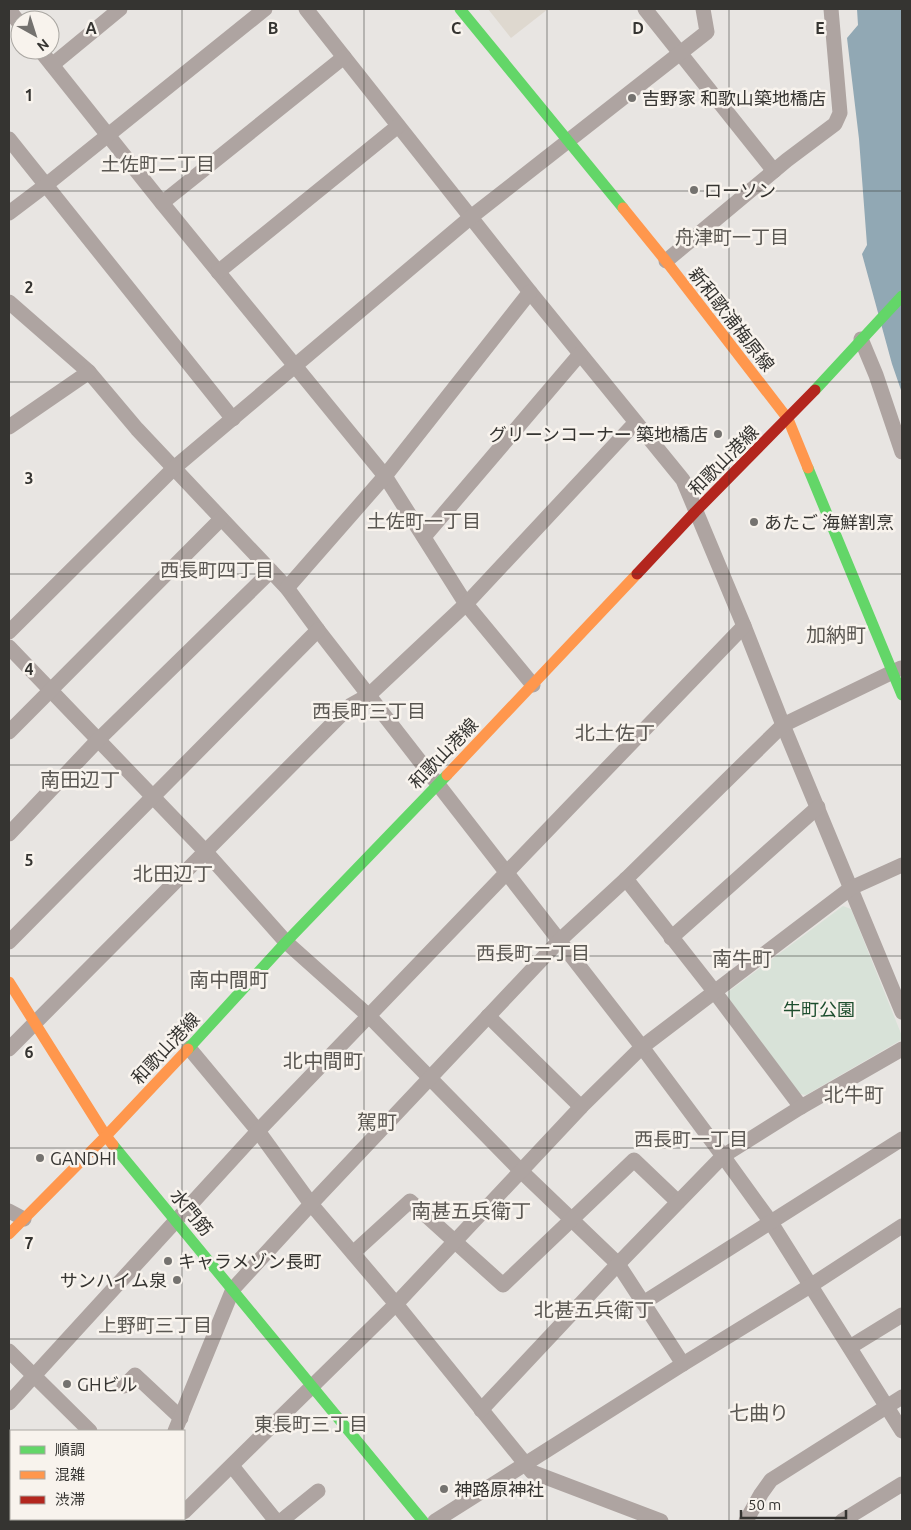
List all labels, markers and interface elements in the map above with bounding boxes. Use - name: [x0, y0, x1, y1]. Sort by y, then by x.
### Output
- north arrow: [10, 10, 60, 60]
- text: A: [85, 19, 97, 37]
- text: B: [268, 19, 278, 37]
- text: C: [451, 19, 461, 37]
- text: D: [632, 19, 644, 37]
- text: E: [815, 19, 825, 37]
- text: N: [34, 36, 52, 55]
- text: 1: [24, 86, 34, 104]
- place label: 吉野家 和歌山築地橋店: [642, 88, 826, 108]
- marker: 吉野家 和歌山築地橋店: [626, 92, 638, 104]
- district label: 土佐町二丁目: [101, 153, 215, 175]
- place label: ローソン: [704, 180, 776, 200]
- marker: ローソン: [688, 184, 700, 196]
- district label: 舟津町一丁目: [675, 226, 789, 248]
- street label: 新和歌浦梅原線: [685, 263, 779, 375]
- text: 2: [24, 278, 34, 296]
- street label: 和歌山港線: [684, 421, 762, 499]
- place label: グリーンコーナー 築地橋店: [489, 424, 708, 444]
- marker: グリーンコーナー 築地橋店: [712, 428, 724, 440]
- text: 3: [24, 469, 34, 487]
- district label: 土佐町一丁目: [367, 510, 481, 532]
- place label: あたご 海鮮割烹: [764, 512, 894, 532]
- marker: あたご 海鮮割烹: [748, 516, 760, 528]
- district label: 西長町四丁目: [160, 559, 274, 581]
- district label: 加納町: [806, 623, 866, 646]
- text: 4: [24, 660, 34, 678]
- district label: 西長町三丁目: [312, 700, 426, 722]
- street label: 和歌山港線: [405, 714, 481, 792]
- district label: 北土佐丁: [575, 721, 655, 744]
- district label: 南田辺丁: [40, 768, 120, 791]
- text: 5: [24, 851, 34, 869]
- district label: 北田辺丁: [133, 862, 213, 885]
- district label: 西長町二丁目: [476, 942, 590, 964]
- district label: 南牛町: [712, 947, 772, 970]
- district label: 南中間町: [189, 968, 269, 991]
- park label: 牛町公園: [783, 999, 855, 1019]
- street label: 和歌山港線: [127, 1008, 203, 1088]
- text: 6: [24, 1043, 34, 1061]
- district label: 北中間町: [283, 1049, 363, 1072]
- district label: 北牛町: [824, 1083, 884, 1106]
- district label: 駕町: [357, 1110, 397, 1133]
- district label: 西長町一丁目: [634, 1128, 748, 1150]
- place label: GANDHI: [50, 1148, 116, 1168]
- marker: GANDHI: [34, 1152, 46, 1164]
- street label: 水門筋: [167, 1185, 217, 1239]
- district label: 南甚五兵衛丁: [411, 1199, 531, 1222]
- text: 7: [24, 1234, 34, 1252]
- place label: キャラメゾン長町: [178, 1251, 321, 1271]
- marker: キャラメゾン長町: [162, 1255, 174, 1267]
- place label: サンハイム泉: [60, 1270, 167, 1290]
- marker: サンハイム泉: [171, 1274, 183, 1286]
- district label: 北甚五兵衛丁: [534, 1298, 654, 1321]
- district label: 上野町三丁目: [98, 1314, 212, 1336]
- place label: GHビル: [77, 1374, 137, 1394]
- marker: GHビル: [61, 1378, 73, 1390]
- district label: 七曲り: [729, 1401, 789, 1424]
- district label: 東長町三丁目: [254, 1413, 368, 1435]
- legend: [10, 1430, 185, 1520]
- text: 順調: [55, 1441, 85, 1458]
- text: 混雑: [55, 1466, 85, 1483]
- place label: 神路原神社: [454, 1479, 544, 1499]
- marker: 神路原神社: [438, 1483, 450, 1495]
- scale bar: [741, 1488, 846, 1520]
- text: 渋滞: [55, 1491, 85, 1508]
- text: 50 m: [748, 1496, 781, 1513]

